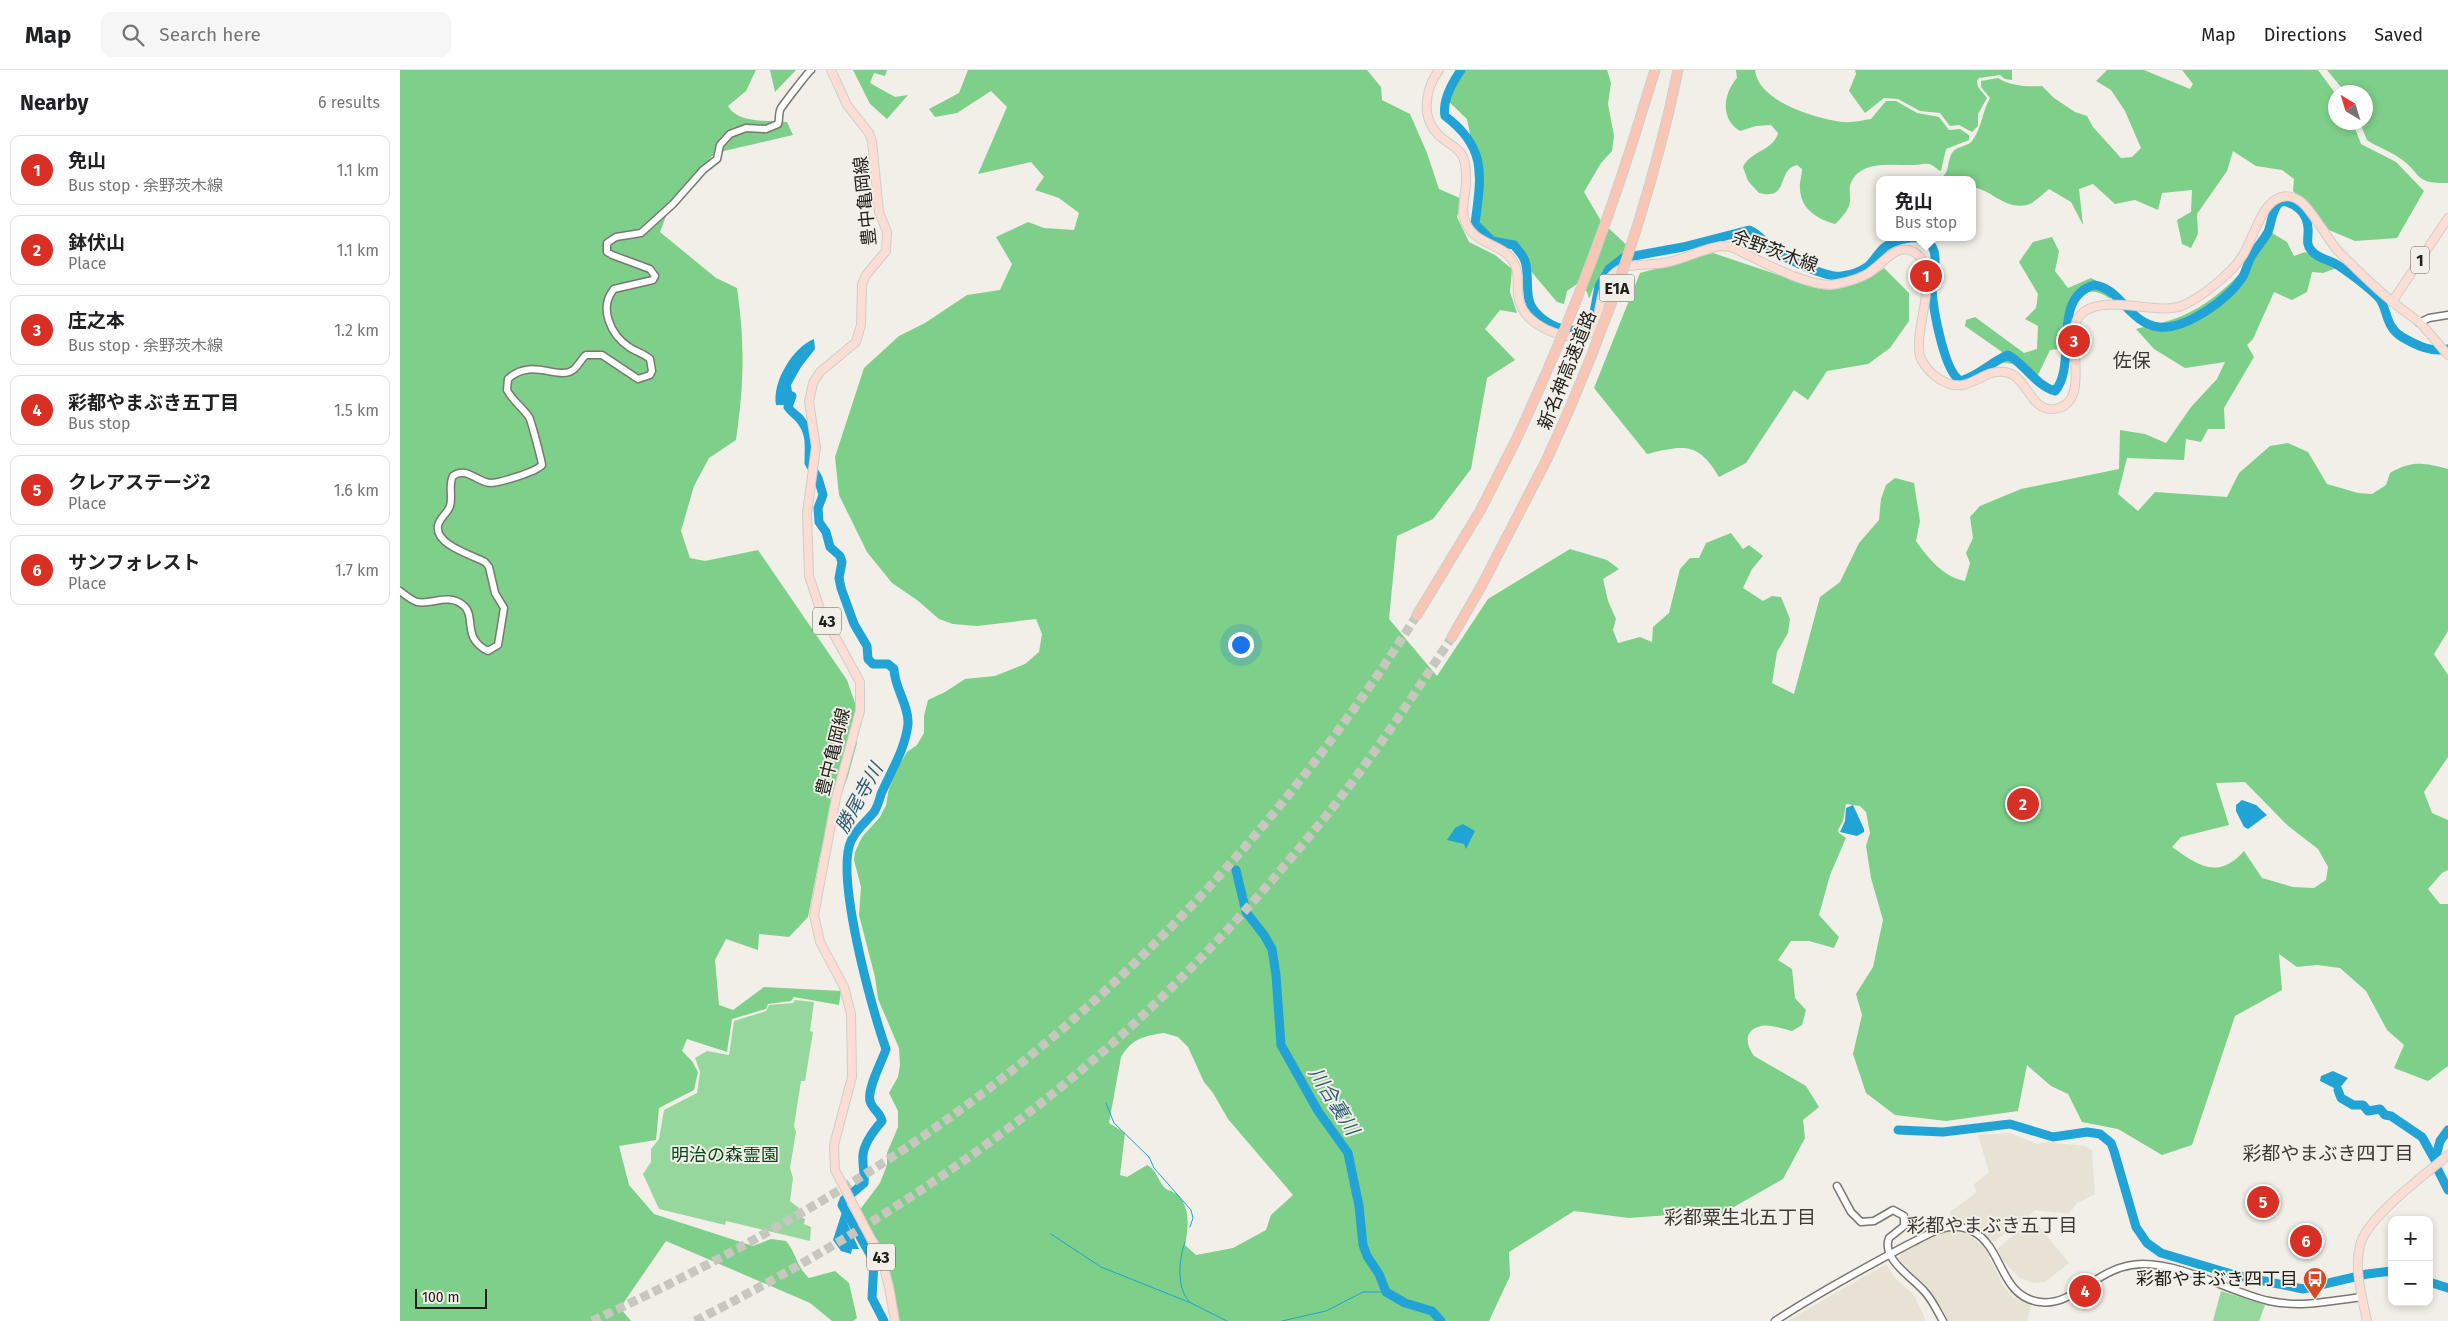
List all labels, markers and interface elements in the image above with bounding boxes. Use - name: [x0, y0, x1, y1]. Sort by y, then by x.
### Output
- search box: [101, 12, 451, 57]
- text: Map: [25, 21, 71, 49]
- icon: search: [119, 21, 147, 49]
- text: Search here: [159, 23, 261, 46]
- text: Map: [2201, 24, 2236, 46]
- text: Directions: [2264, 24, 2346, 46]
- text: Saved: [2374, 24, 2423, 46]
- north arrow: [2328, 85, 2373, 130]
- text: Nearby: [20, 90, 88, 116]
- text: 6 results: [318, 93, 380, 112]
- text: 免山: [68, 149, 106, 172]
- street label: 豊中亀岡線: [849, 155, 881, 247]
- text: 1: [33, 161, 41, 180]
- text: 1.1 km: [337, 161, 379, 180]
- text: Bus stop · 余野茨木線: [68, 176, 223, 195]
- popup: [1876, 176, 1976, 241]
- text: 免山: [1895, 190, 1933, 213]
- text: Bus stop: [1895, 213, 1957, 232]
- street label: 余野茨木線: [1729, 225, 1821, 277]
- text: 鉢伏山: [68, 231, 125, 254]
- text: 2: [33, 241, 41, 260]
- text: 1.1 km: [337, 241, 379, 260]
- road number: 1: [2411, 246, 2429, 274]
- text: Place: [68, 254, 107, 273]
- pin: 1: [1910, 257, 1942, 295]
- road number: E1A: [1600, 274, 1634, 302]
- street label: 新名神高速道路: [1533, 307, 1601, 433]
- text: 庄之本: [68, 309, 125, 332]
- text: 3: [33, 321, 41, 340]
- text: 1.2 km: [334, 321, 379, 340]
- pin: 3: [2058, 322, 2090, 360]
- text: Bus stop · 余野茨木線: [68, 336, 223, 355]
- district label: 佐保: [2113, 349, 2151, 372]
- text: 彩都やまぶき五丁目: [68, 391, 239, 414]
- text: 4: [32, 401, 42, 420]
- text: 1.5 km: [334, 401, 379, 420]
- text: Bus stop: [68, 414, 131, 433]
- text: クレアステージ2: [68, 471, 210, 494]
- text: 5: [33, 481, 41, 500]
- text: 1.6 km: [334, 481, 379, 500]
- text: Place: [68, 494, 107, 513]
- text: サンフォレスト: [68, 551, 200, 574]
- text: 6: [32, 561, 42, 580]
- text: 1.7 km: [335, 561, 379, 580]
- text: Place: [68, 574, 107, 593]
- road number: 43: [813, 608, 841, 634]
- your location: [1228, 632, 1254, 658]
- street label: 豊中亀岡線: [811, 706, 855, 798]
- water label: 勝尾寺川: [831, 757, 888, 837]
- pin: 2: [2007, 785, 2039, 823]
- water label: 川合裏川: [1304, 1063, 1365, 1141]
- district label: 彩都やまぶき四丁目: [2242, 1142, 2414, 1165]
- park label: 明治の森霊園: [671, 1144, 779, 1166]
- pin: 5: [2247, 1183, 2279, 1221]
- district label: 彩都粟生北五丁目: [1664, 1206, 1816, 1229]
- district label: 彩都やまぶき五丁目: [1906, 1214, 2078, 1237]
- map controls: [2388, 1216, 2433, 1306]
- button: +: [2388, 1216, 2433, 1261]
- pin: 6: [2290, 1222, 2322, 1260]
- road number: 43: [867, 1244, 895, 1270]
- button: −: [2388, 1261, 2433, 1306]
- bus stop icon: 彩都やまぶき四丁目: [2302, 1266, 2328, 1300]
- place label: 彩都やまぶき四丁目: [2136, 1268, 2298, 1290]
- pin: 4: [2069, 1272, 2101, 1310]
- scale bar: [415, 1286, 488, 1309]
- text: 100 m: [422, 1289, 459, 1306]

